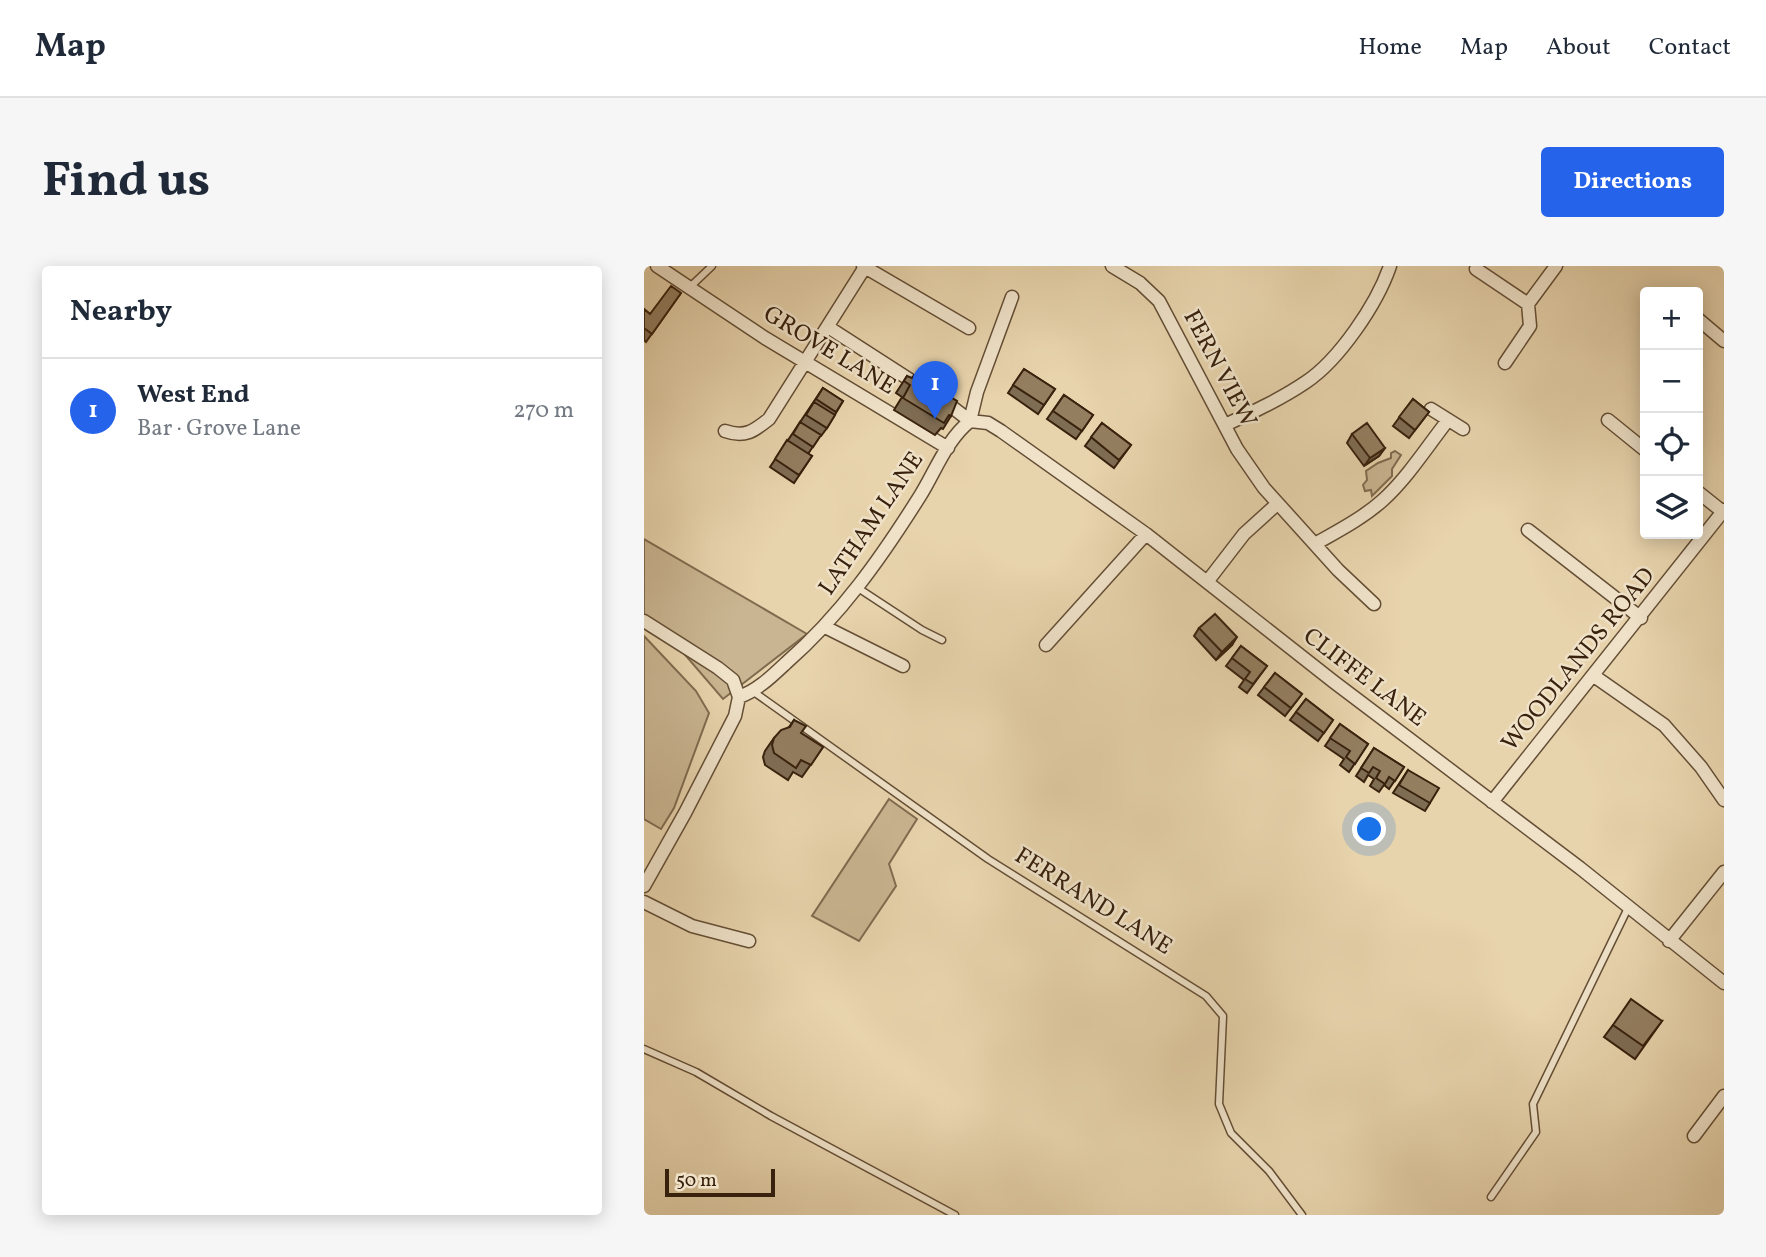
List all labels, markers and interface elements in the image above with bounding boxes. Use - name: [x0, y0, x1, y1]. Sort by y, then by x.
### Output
- text: Map: [35, 25, 106, 71]
- text: Home: [1358, 31, 1422, 65]
- text: Map: [1460, 31, 1508, 65]
- text: About: [1546, 31, 1611, 65]
- text: Contact: [1649, 31, 1731, 65]
- button: Directions: [1541, 147, 1724, 217]
- text: Find us: [42, 148, 210, 217]
- map controls: [1640, 287, 1703, 539]
- button: +: [1640, 287, 1703, 350]
- text: Nearby: [70, 291, 172, 333]
- street label: GROVE LANE: [756, 298, 902, 404]
- street label: FERN VIEW: [1174, 304, 1264, 434]
- button: −: [1640, 350, 1703, 413]
- pin: 1: [912, 361, 958, 419]
- text: West End: [137, 377, 250, 413]
- text: 1: [88, 395, 98, 427]
- text: 270 m: [513, 395, 574, 427]
- text: Bar · Grove Lane: [137, 413, 301, 445]
- button: locate: [1640, 413, 1703, 476]
- street label: LATHAM LANE: [811, 445, 933, 603]
- button: layers: [1640, 476, 1703, 539]
- street label: WOODLANDS ROAD: [1494, 561, 1664, 759]
- street label: CLIFFE LANE: [1295, 620, 1433, 736]
- your location: [1352, 812, 1386, 846]
- street label: FERRAND LANE: [1008, 840, 1178, 964]
- scale bar: [665, 1166, 775, 1198]
- text: 50 m: [676, 1168, 717, 1194]

